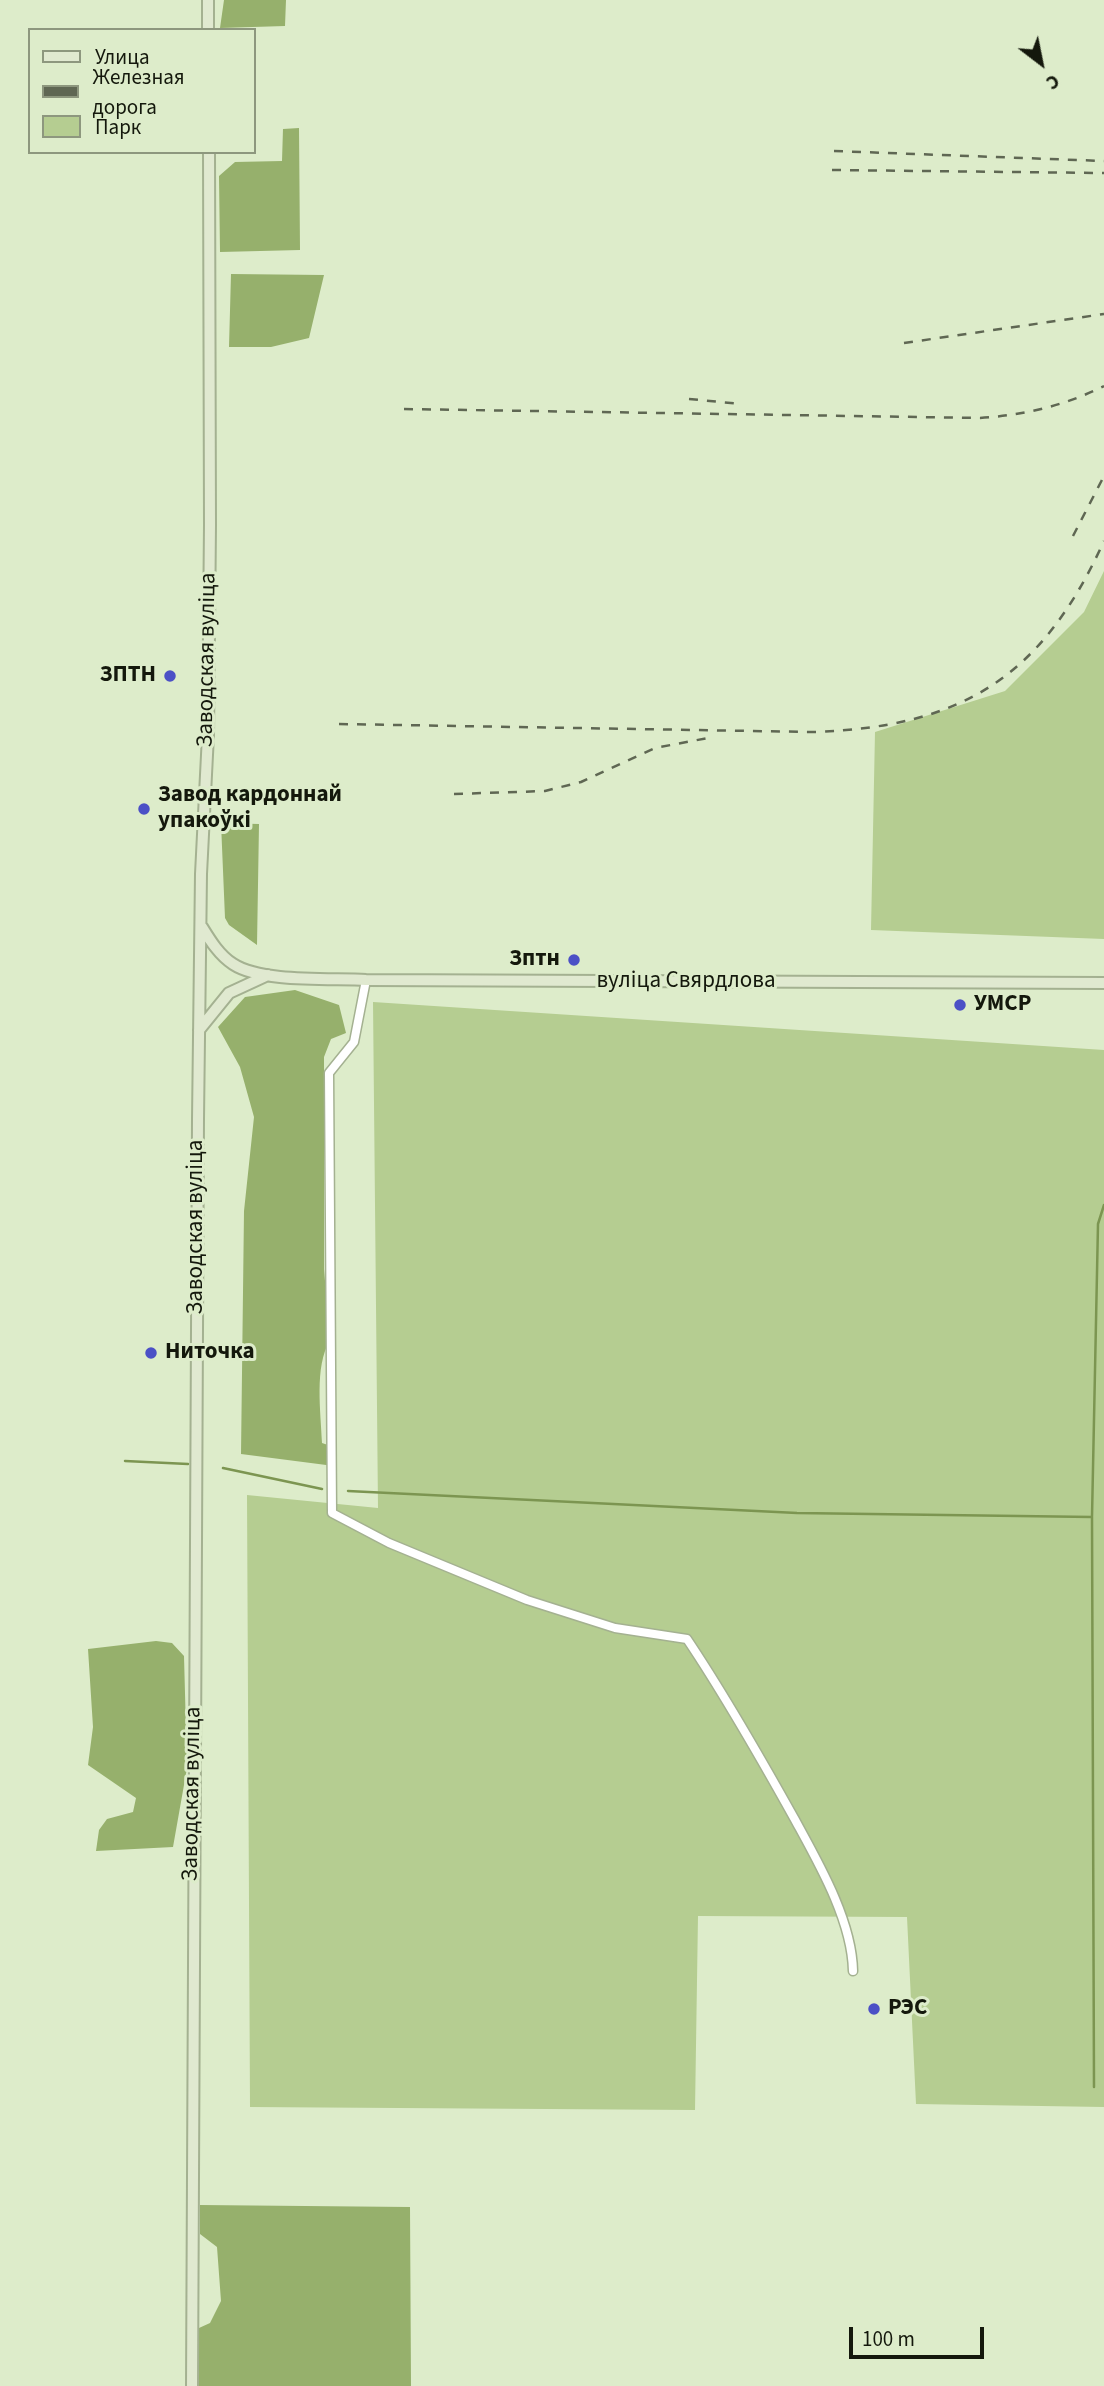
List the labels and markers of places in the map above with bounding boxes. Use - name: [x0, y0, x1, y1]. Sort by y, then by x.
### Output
- place label: ЗПТН: [100, 662, 156, 690]
- marker: ЗПТН: [162, 668, 178, 684]
- place label: Завод кардоннай упакоўкі: [158, 782, 342, 836]
- marker: Завод кардоннай упакоўкі: [136, 801, 152, 817]
- place label: Зптн: [509, 946, 560, 974]
- marker: Зптн: [566, 952, 582, 968]
- place label: УМСР: [974, 991, 1031, 1019]
- marker: УМСР: [952, 997, 968, 1013]
- place label: Ниточка: [165, 1339, 255, 1367]
- marker: Ниточка: [143, 1345, 159, 1361]
- place label: РЭС: [888, 1995, 927, 2023]
- marker: РЭС: [866, 2001, 882, 2017]

